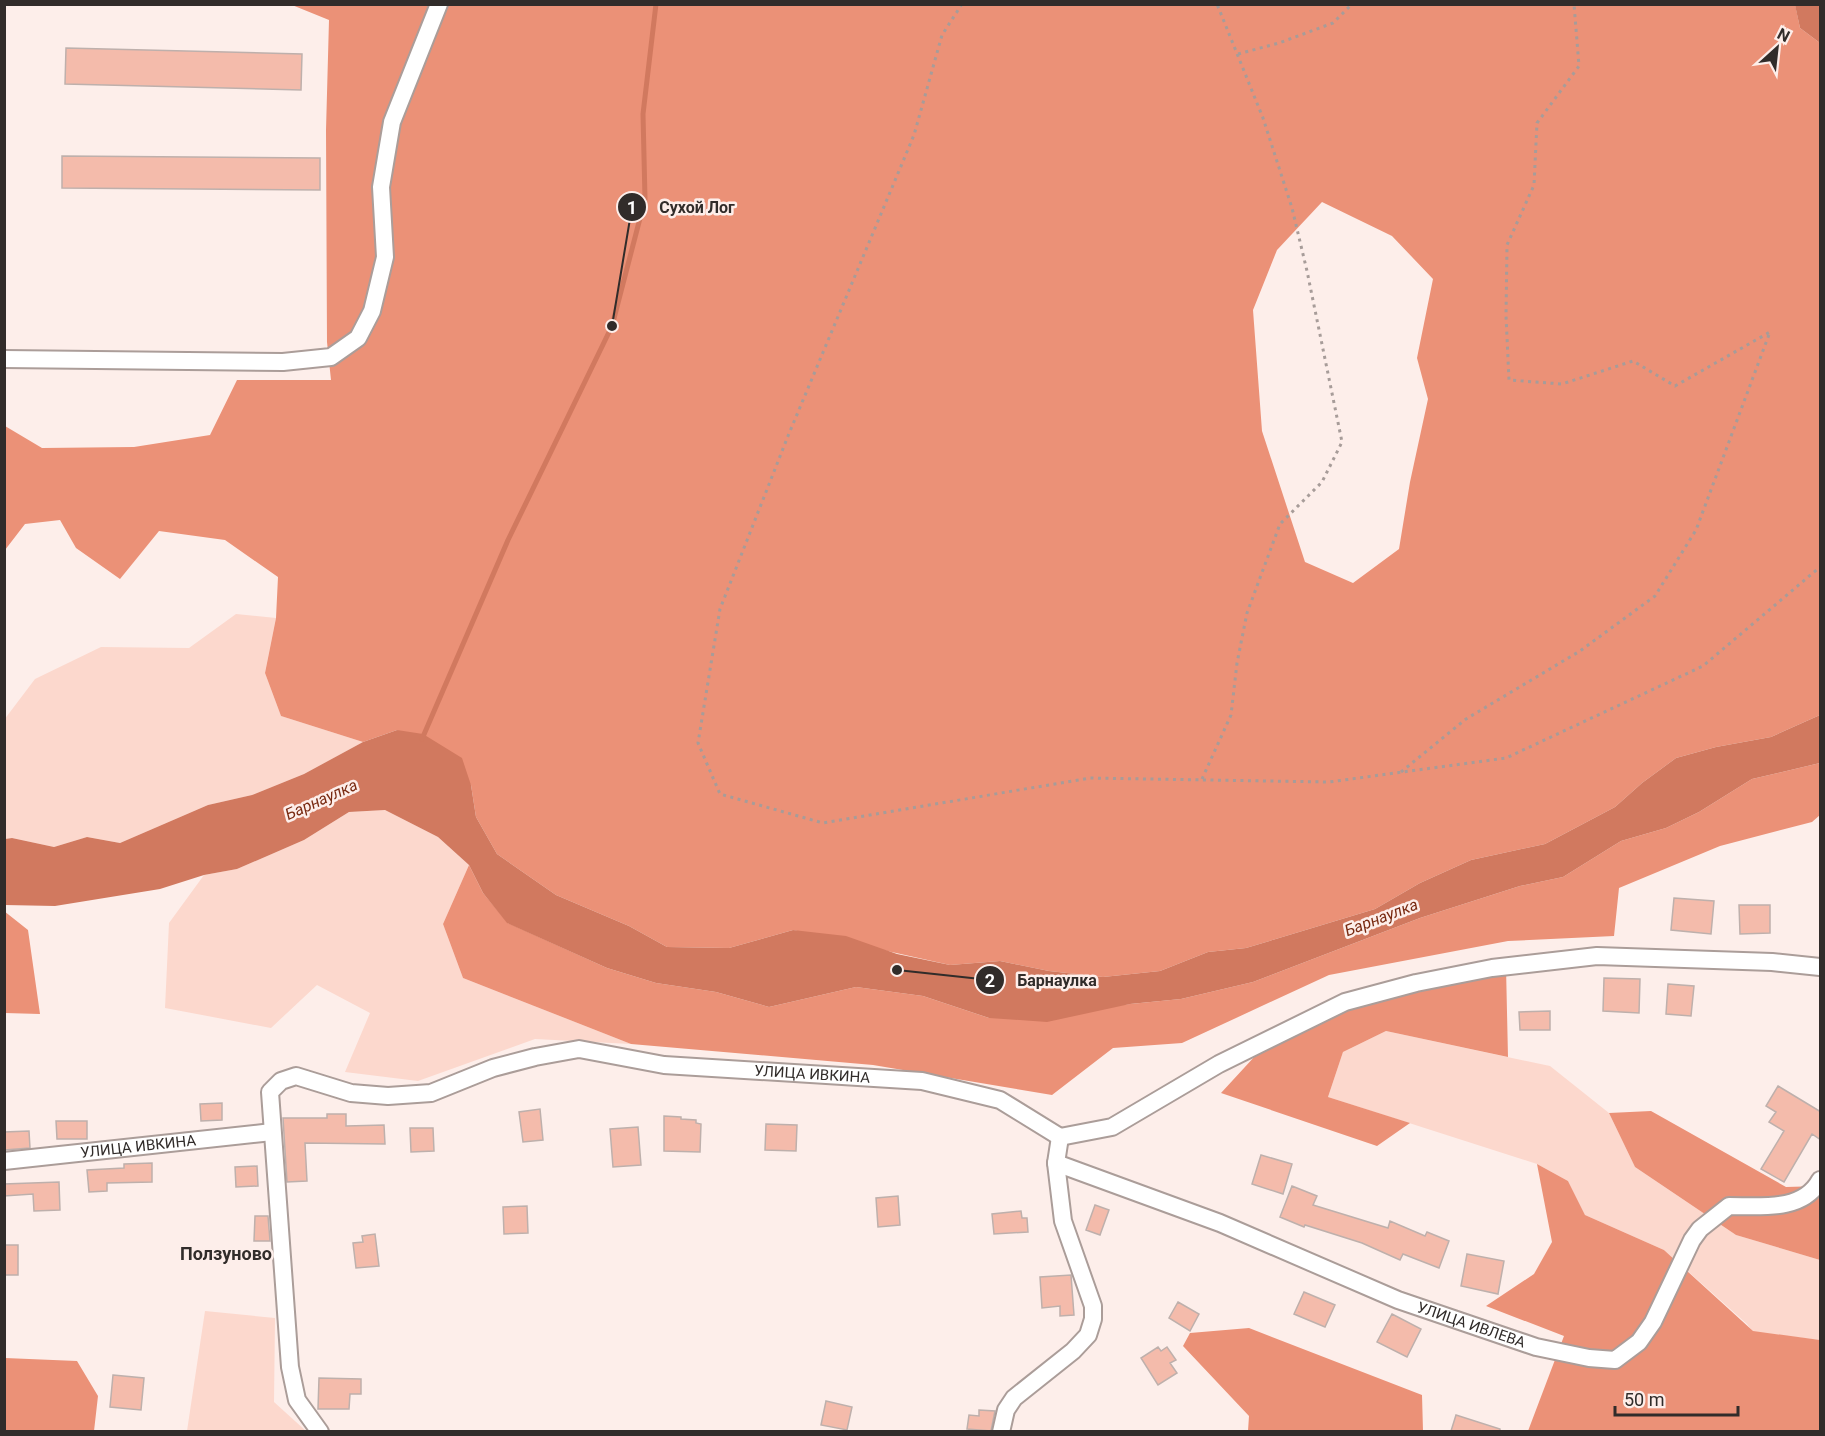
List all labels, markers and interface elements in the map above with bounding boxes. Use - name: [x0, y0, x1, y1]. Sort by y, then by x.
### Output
- north arrow: [1747, 18, 1807, 78]
- text: N: [1774, 24, 1793, 46]
- callout: Сухой Лог: [617, 190, 747, 224]
- text: 1: [627, 197, 637, 218]
- text: Сухой Лог: [659, 198, 735, 217]
- water label: Барнаулка: [282, 775, 360, 824]
- water label: Барнаулка: [1342, 895, 1421, 940]
- callout: Барнаулка: [975, 963, 1108, 997]
- text: 2: [985, 970, 995, 991]
- text: Барнаулка: [1017, 971, 1097, 990]
- street label: УЛИЦА ИВКИНА: [754, 1062, 871, 1087]
- street label: УЛИЦА ИВКИНА: [80, 1131, 197, 1162]
- district label: Ползуново: [180, 1243, 272, 1264]
- street label: УЛИЦА ИВЛЕВА: [1415, 1298, 1528, 1352]
- scale bar: [1615, 1379, 1738, 1417]
- text: 50 m: [1624, 1389, 1664, 1410]

